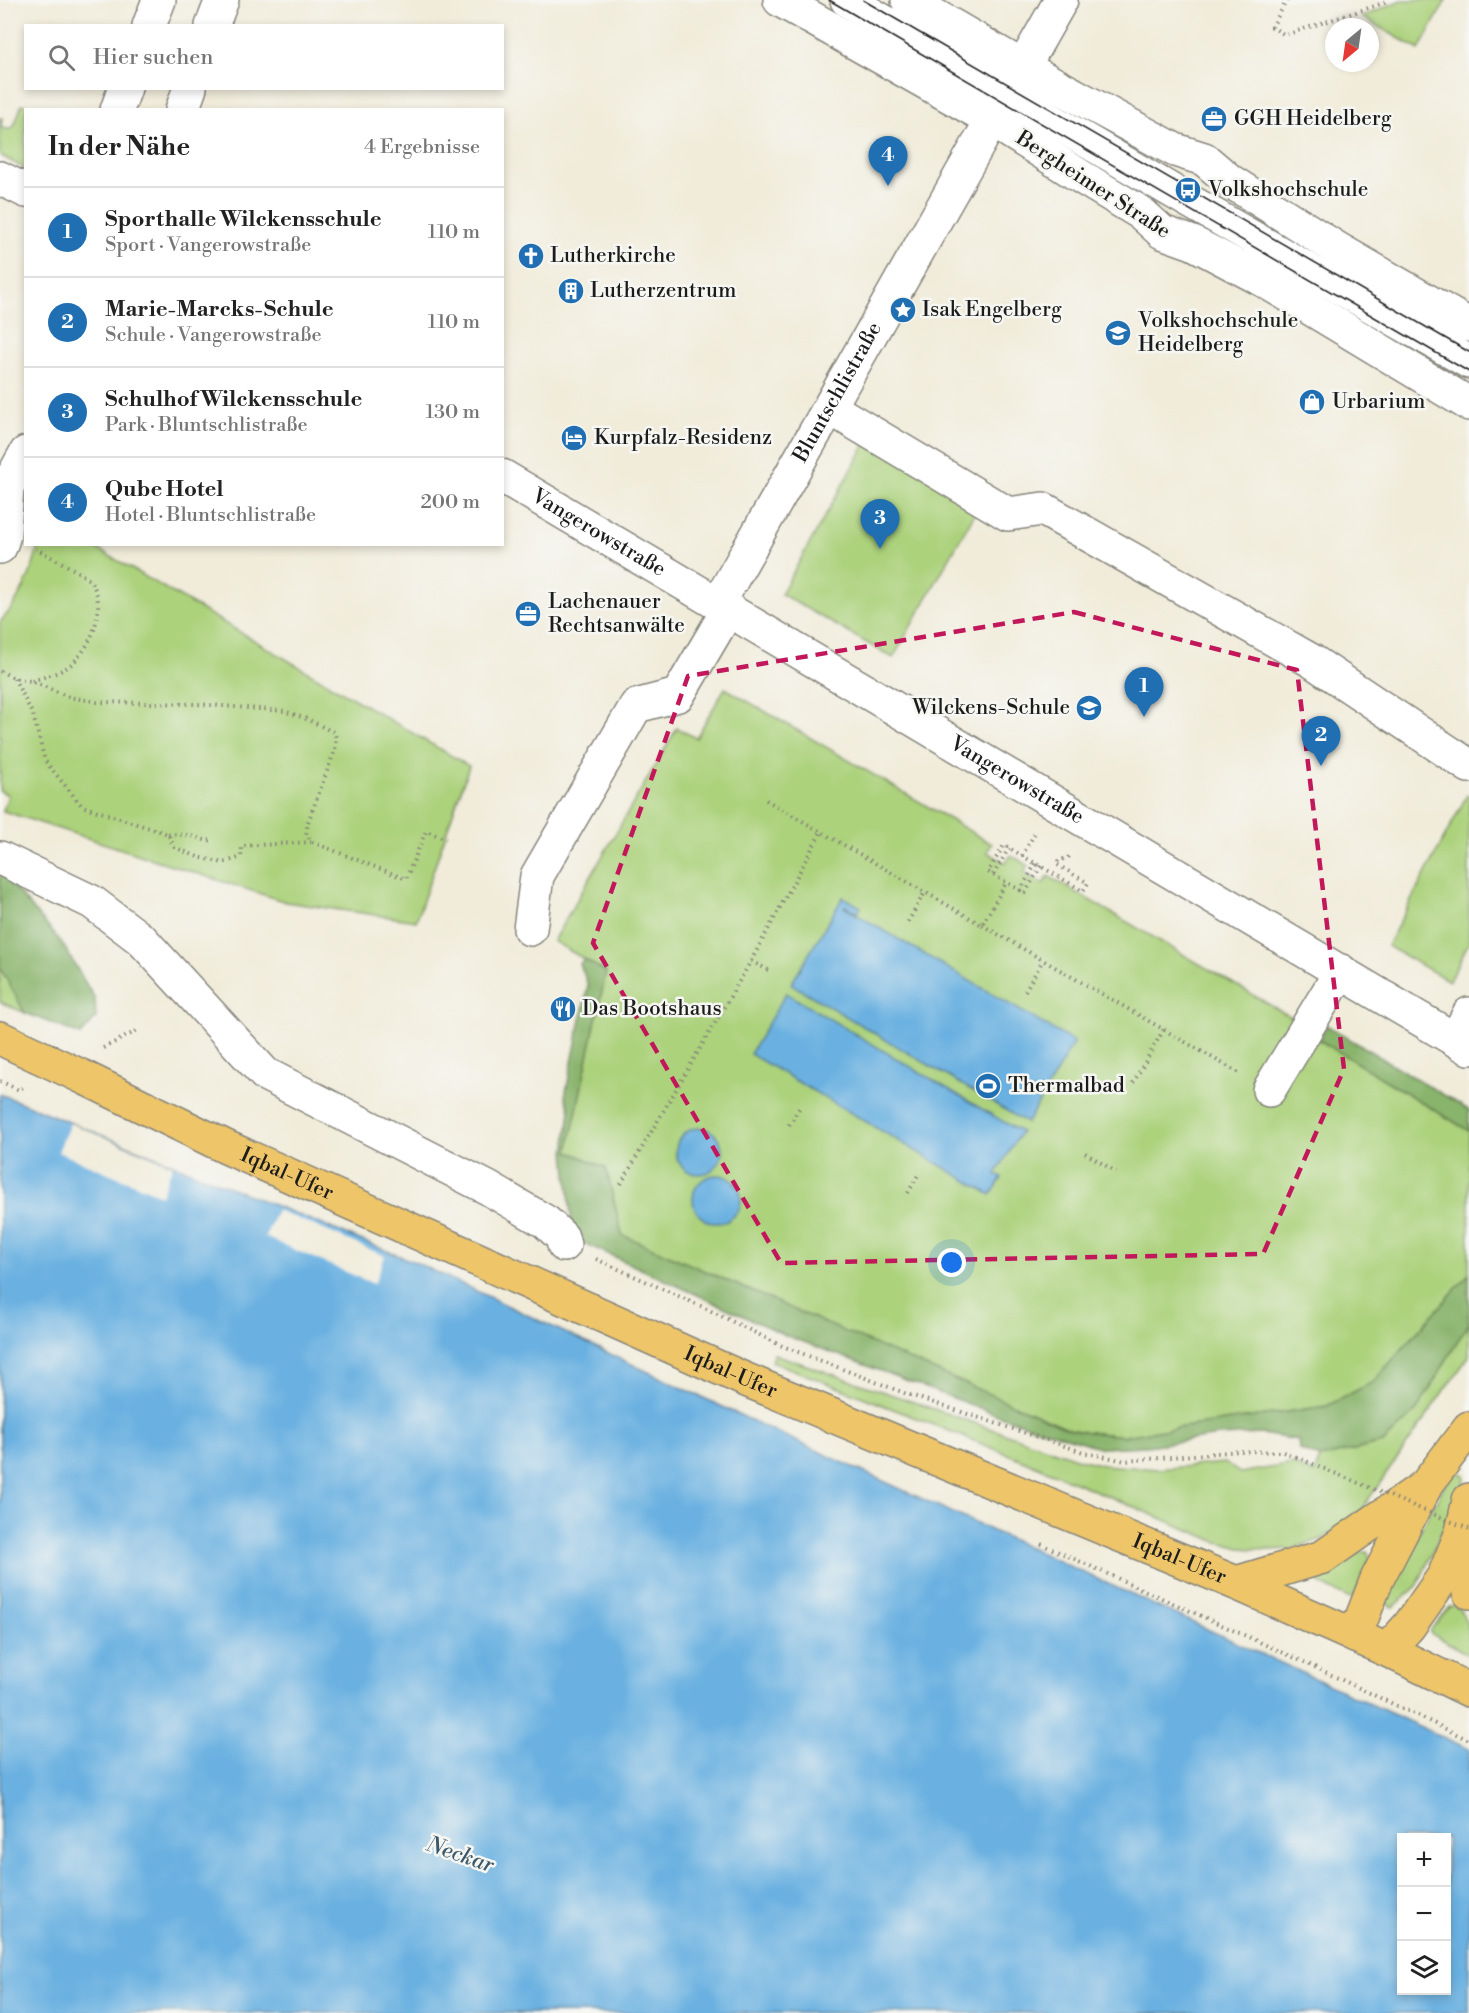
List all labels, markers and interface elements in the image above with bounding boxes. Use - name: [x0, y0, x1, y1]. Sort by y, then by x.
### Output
- north arrow: [1325, 18, 1379, 72]
- search box: [24, 24, 504, 90]
- icon: search: [45, 41, 78, 74]
- text: Hier suchen: [93, 44, 213, 71]
- office icon: GGH Heidelberg: [1199, 104, 1229, 134]
- place label: GGH Heidelberg: [1234, 106, 1392, 132]
- street label: Bergheimer Straße: [1010, 125, 1175, 245]
- text: In der Nähe: [48, 131, 190, 163]
- text: 4 Ergebnisse: [364, 135, 480, 160]
- pin: 4: [868, 136, 908, 186]
- bus stop icon: Volkshochschule: [1173, 175, 1203, 205]
- place label: Volkshochschule: [1207, 177, 1368, 203]
- text: Sporthalle Wilckensschule: [105, 206, 382, 233]
- text: 1: [63, 220, 72, 245]
- text: 110 m: [428, 220, 480, 245]
- text: Sport · Vangerowstraße: [105, 233, 311, 258]
- church icon: Lutherkirche: [516, 241, 546, 271]
- place label: Lutherkirche: [550, 243, 676, 269]
- building icon: Lutherzentrum: [556, 276, 586, 306]
- place label: Lutherzentrum: [590, 278, 736, 304]
- place icon: Isak Engelberg: [888, 295, 918, 325]
- text: Marie-Marcks-Schule: [105, 296, 334, 323]
- place label: Isak Engelberg: [922, 297, 1062, 323]
- place label: Volkshochschule Heidelberg: [1137, 308, 1298, 358]
- text: 2: [61, 310, 74, 335]
- text: 110 m: [428, 310, 480, 335]
- street label: Bluntschlistraße: [787, 318, 888, 468]
- school or university icon: Volkshochschule Heidelberg: [1103, 318, 1133, 348]
- text: Schule · Vangerowstraße: [105, 323, 322, 348]
- text: Schulhof Wilckensschule: [105, 386, 362, 413]
- shop icon: Urbarium: [1297, 387, 1327, 417]
- place label: Urbarium: [1332, 389, 1425, 415]
- text: 3: [61, 400, 74, 425]
- text: 130 m: [425, 400, 480, 425]
- text: Park · Bluntschlistraße: [105, 413, 308, 438]
- hotel icon: Kurpfalz-Residenz: [559, 423, 589, 453]
- place label: Kurpfalz-Residenz: [594, 425, 772, 451]
- text: Qube Hotel: [105, 476, 224, 503]
- street label: Vangerowstraße: [526, 483, 670, 583]
- text: 4: [61, 490, 74, 515]
- text: 200 m: [420, 490, 480, 515]
- pin: 3: [860, 500, 900, 549]
- text: Hotel · Bluntschlistraße: [105, 503, 316, 528]
- place label: Lachenauer Rechtsanwälte: [548, 589, 685, 639]
- office icon: Lachenauer Rechtsanwälte: [513, 599, 543, 629]
- pin: 1: [1124, 668, 1164, 717]
- school or university icon: Wilckens-Schule: [1074, 693, 1104, 723]
- place label: Wilckens-Schule: [911, 695, 1070, 721]
- pin: 2: [1302, 716, 1340, 766]
- street label: Vangerowstraße: [944, 730, 1089, 830]
- restaurant icon: Das Bootshaus: [548, 994, 578, 1024]
- place label: Das Bootshaus: [582, 996, 722, 1022]
- sports icon: Thermalbad: [973, 1071, 1003, 1101]
- place label: Thermalbad: [1008, 1073, 1125, 1099]
- street label: Iqbal-Ufer: [236, 1142, 338, 1206]
- your location: [937, 1248, 966, 1277]
- street label: Iqbal-Ufer: [680, 1341, 781, 1404]
- street label: Iqbal-Ufer: [1128, 1528, 1230, 1590]
- water label: Neckar: [422, 1831, 498, 1879]
- map controls: [1397, 1833, 1451, 1995]
- button: +: [1397, 1833, 1451, 1887]
- button: −: [1397, 1887, 1451, 1941]
- button: layers: [1397, 1941, 1451, 1995]

